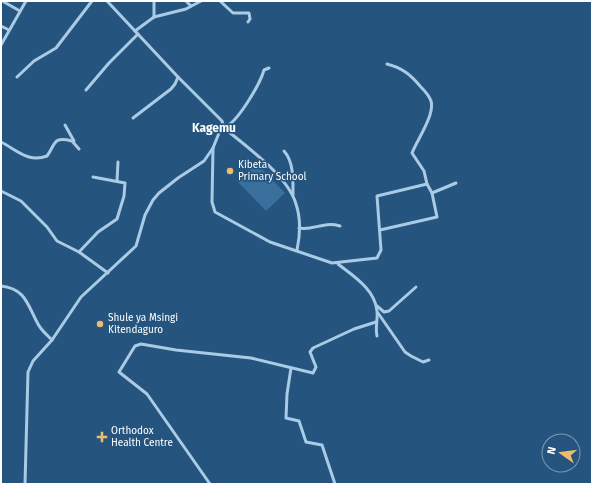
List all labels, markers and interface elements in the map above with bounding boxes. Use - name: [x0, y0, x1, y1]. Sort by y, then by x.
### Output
- district label: Kagemu: [192, 121, 236, 135]
- place label: Kibeta Primary School: [238, 159, 306, 183]
- marker: Kibeta Primary School: [225, 166, 235, 176]
- place label: Shule ya Msingi Kitendaguro: [108, 312, 178, 336]
- marker: Shule ya Msingi Kitendaguro: [95, 319, 105, 329]
- place label: Orthodox Health Centre: [111, 425, 173, 449]
- marker: Orthodox Health Centre: [96, 431, 108, 443]
- north arrow: [541, 433, 581, 473]
- text: N: [545, 446, 559, 456]

